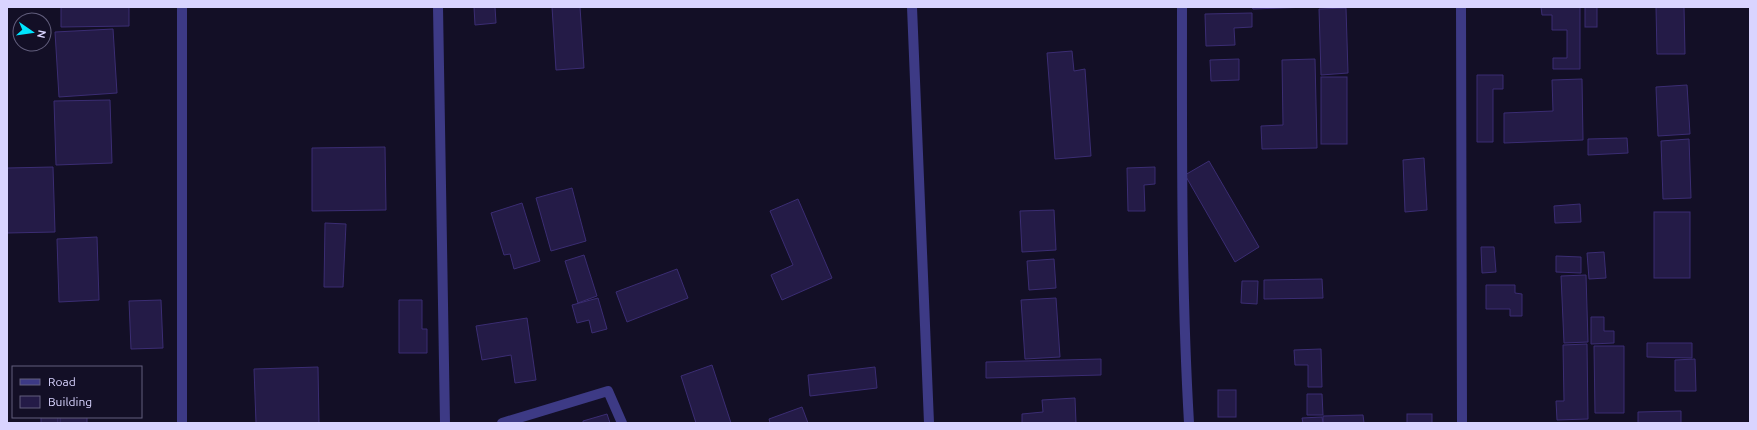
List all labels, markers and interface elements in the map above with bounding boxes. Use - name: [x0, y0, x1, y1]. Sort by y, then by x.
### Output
- north arrow: [12, 12, 52, 52]
- text: N: [35, 29, 49, 40]
- legend: [12, 366, 142, 418]
- text: Road: [48, 375, 76, 388]
- text: Building: [48, 395, 92, 408]

